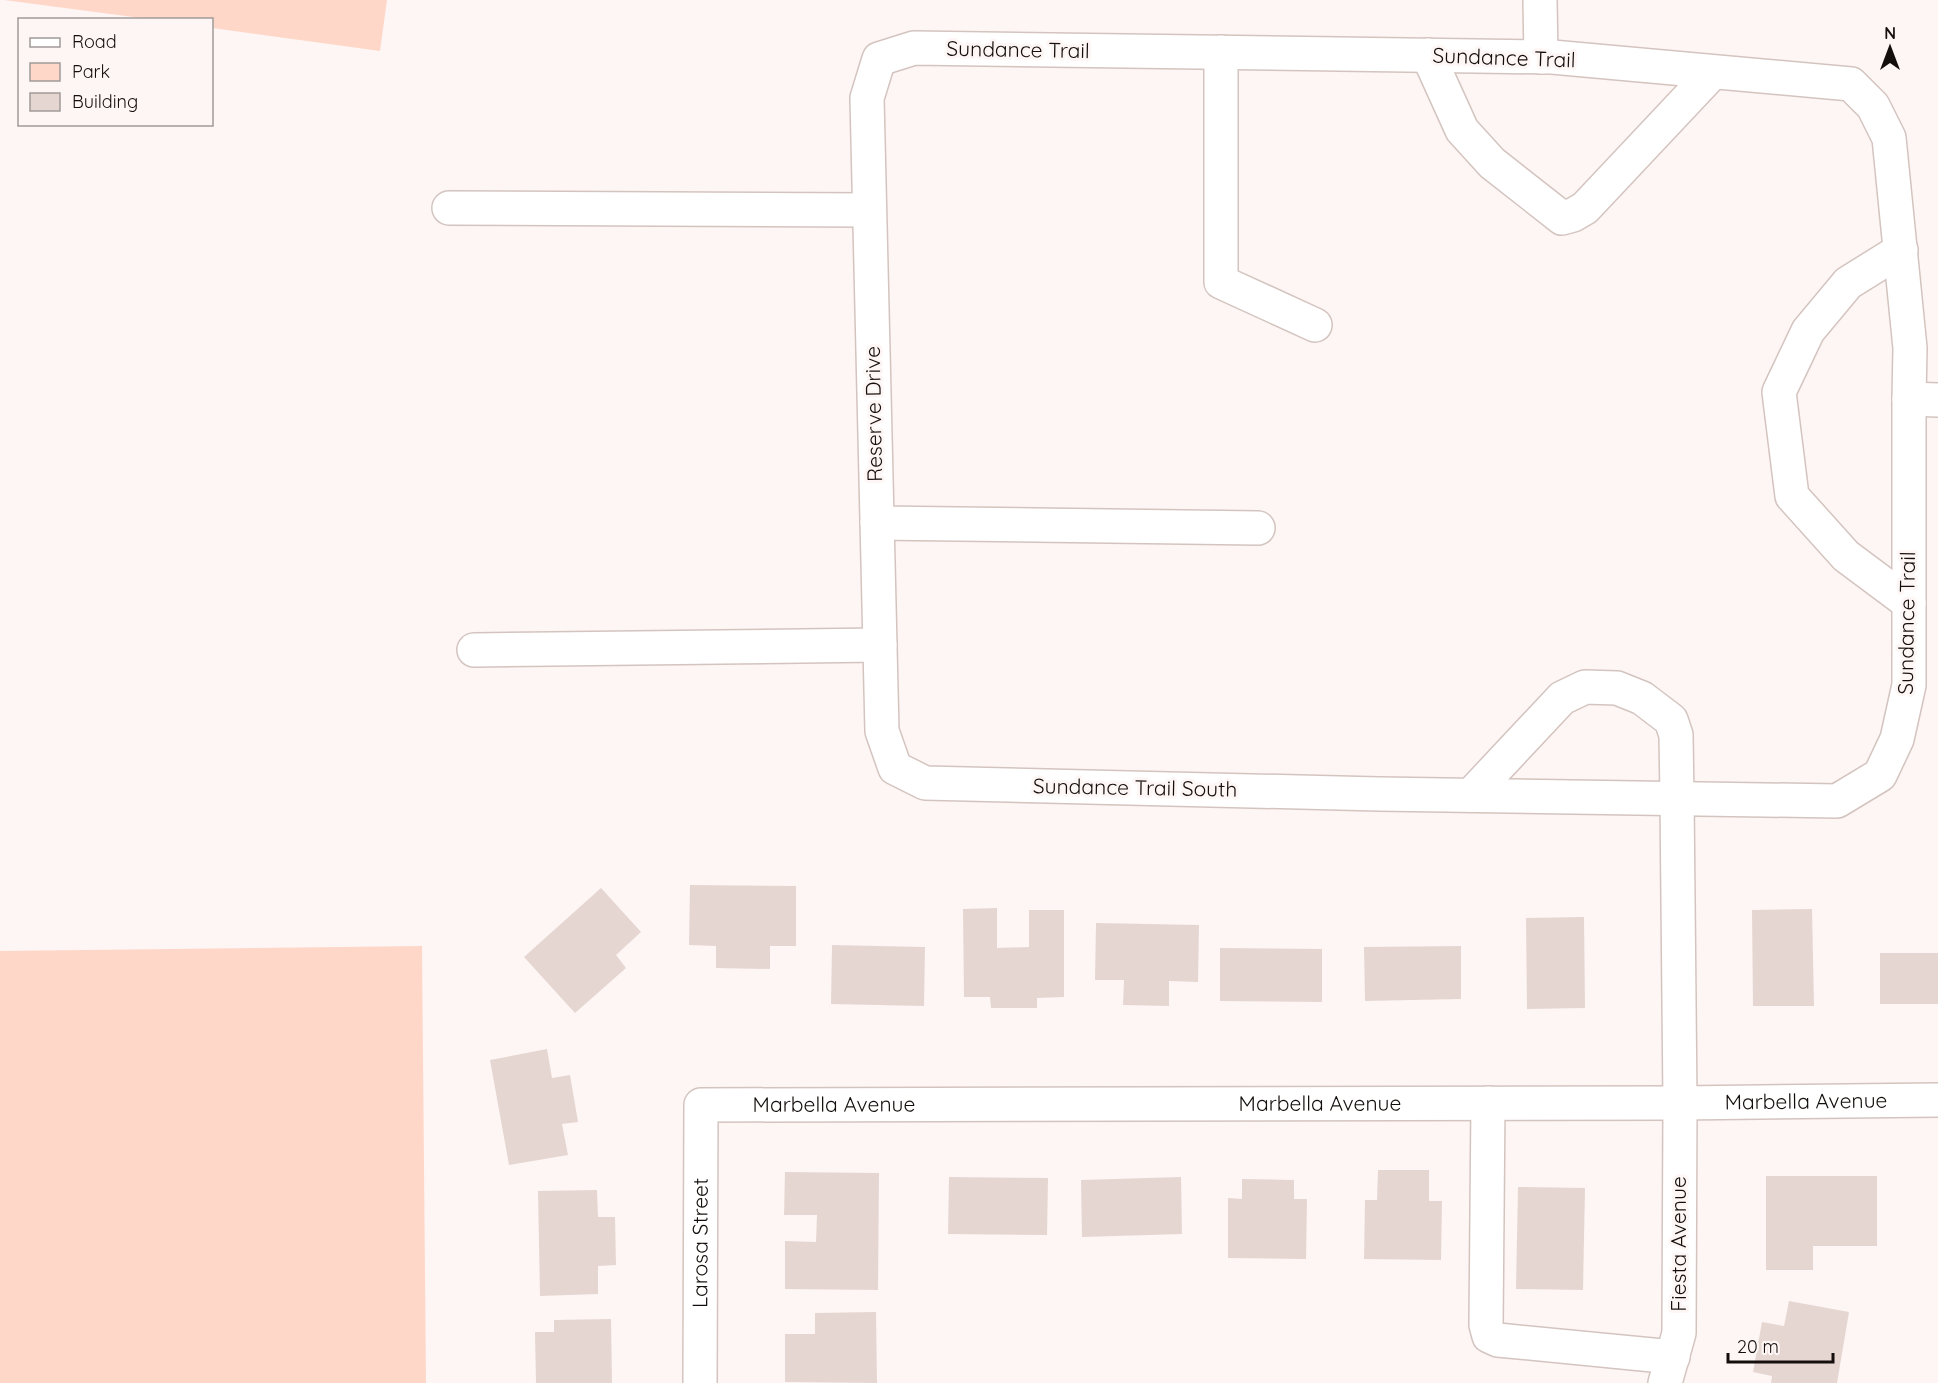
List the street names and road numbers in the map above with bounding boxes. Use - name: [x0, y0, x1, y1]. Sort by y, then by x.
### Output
- street label: Sundance Trail: [946, 35, 1090, 63]
- street label: Sundance Trail: [1432, 42, 1576, 72]
- street label: Reserve Drive: [859, 346, 887, 482]
- street label: Sundance Trail: [1892, 551, 1920, 695]
- street label: Sundance Trail South: [1033, 772, 1237, 802]
- street label: Marbella Avenue: [1724, 1087, 1888, 1114]
- street label: Marbella Avenue: [1239, 1090, 1401, 1116]
- street label: Marbella Avenue: [753, 1091, 915, 1117]
- street label: Fiesta Avenue: [1665, 1176, 1691, 1312]
- street label: Larosa Street: [686, 1178, 713, 1308]

